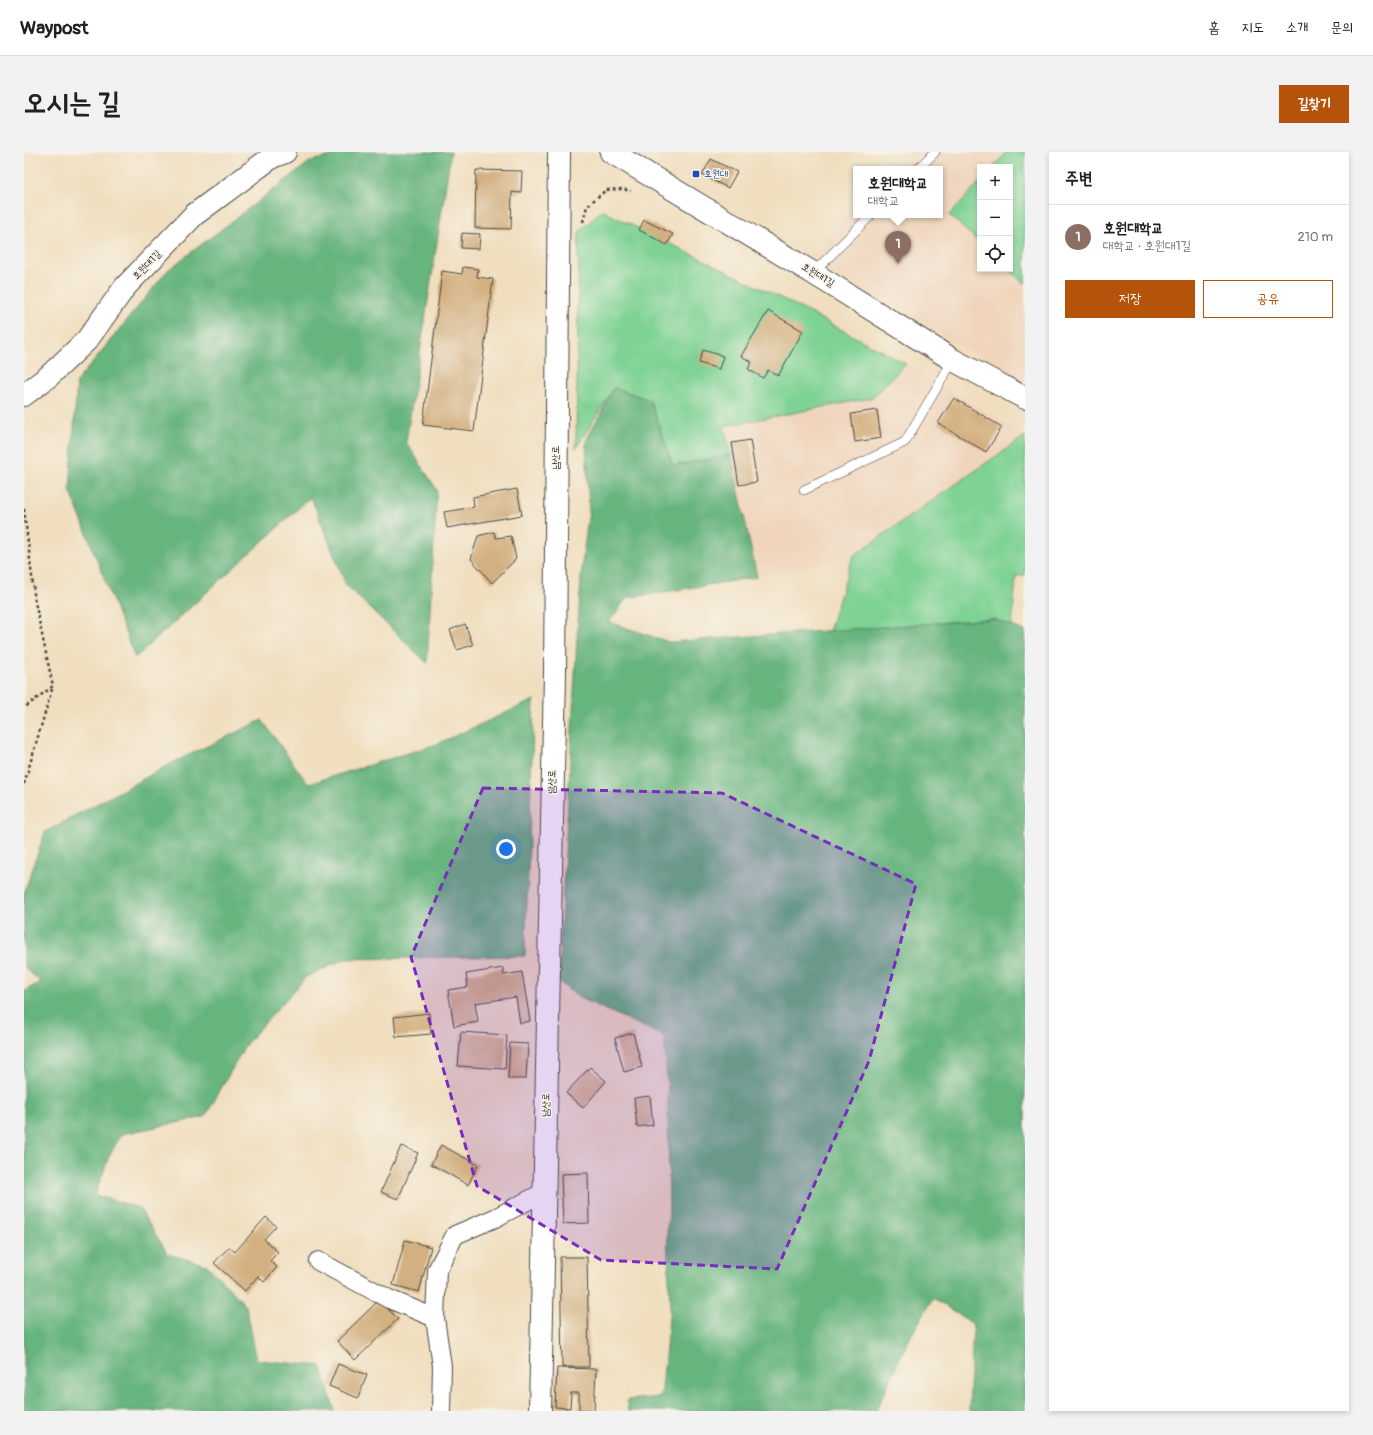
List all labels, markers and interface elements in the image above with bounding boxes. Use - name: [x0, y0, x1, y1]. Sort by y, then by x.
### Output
- text: Waypost: [20, 16, 89, 40]
- text: 홈: [1208, 19, 1219, 36]
- text: 지도: [1241, 19, 1264, 36]
- text: 소개: [1286, 19, 1308, 36]
- text: 문의: [1330, 19, 1353, 36]
- button: 길찾기: [1279, 85, 1349, 123]
- text: 오시는 길: [24, 86, 120, 121]
- map controls: [977, 164, 1013, 272]
- button: +: [977, 164, 1013, 200]
- popup: [853, 166, 943, 218]
- place label: 호원대: [704, 168, 728, 180]
- text: 주변: [1065, 168, 1092, 189]
- marker: 호원대: [691, 169, 701, 179]
- text: 호원대학교: [868, 174, 928, 193]
- text: 대학교: [868, 193, 899, 209]
- button: −: [977, 200, 1013, 236]
- text: 호원대학교: [1103, 219, 1163, 238]
- text: 1: [1075, 229, 1081, 245]
- text: 210 m: [1297, 229, 1333, 245]
- pin: 1: [885, 231, 911, 264]
- button: locate: [977, 236, 1013, 272]
- text: 대학교 · 호원대1길: [1103, 238, 1191, 254]
- street label: 호원대1길: [130, 248, 164, 282]
- street label: 호원대1길: [799, 261, 837, 289]
- button: 저장: [1065, 280, 1195, 318]
- button: 공유: [1203, 280, 1333, 318]
- street label: 남산로: [550, 446, 562, 470]
- street label: 남산로: [546, 770, 558, 794]
- your location: [496, 839, 516, 859]
- street label: 남산로: [540, 1093, 552, 1117]

